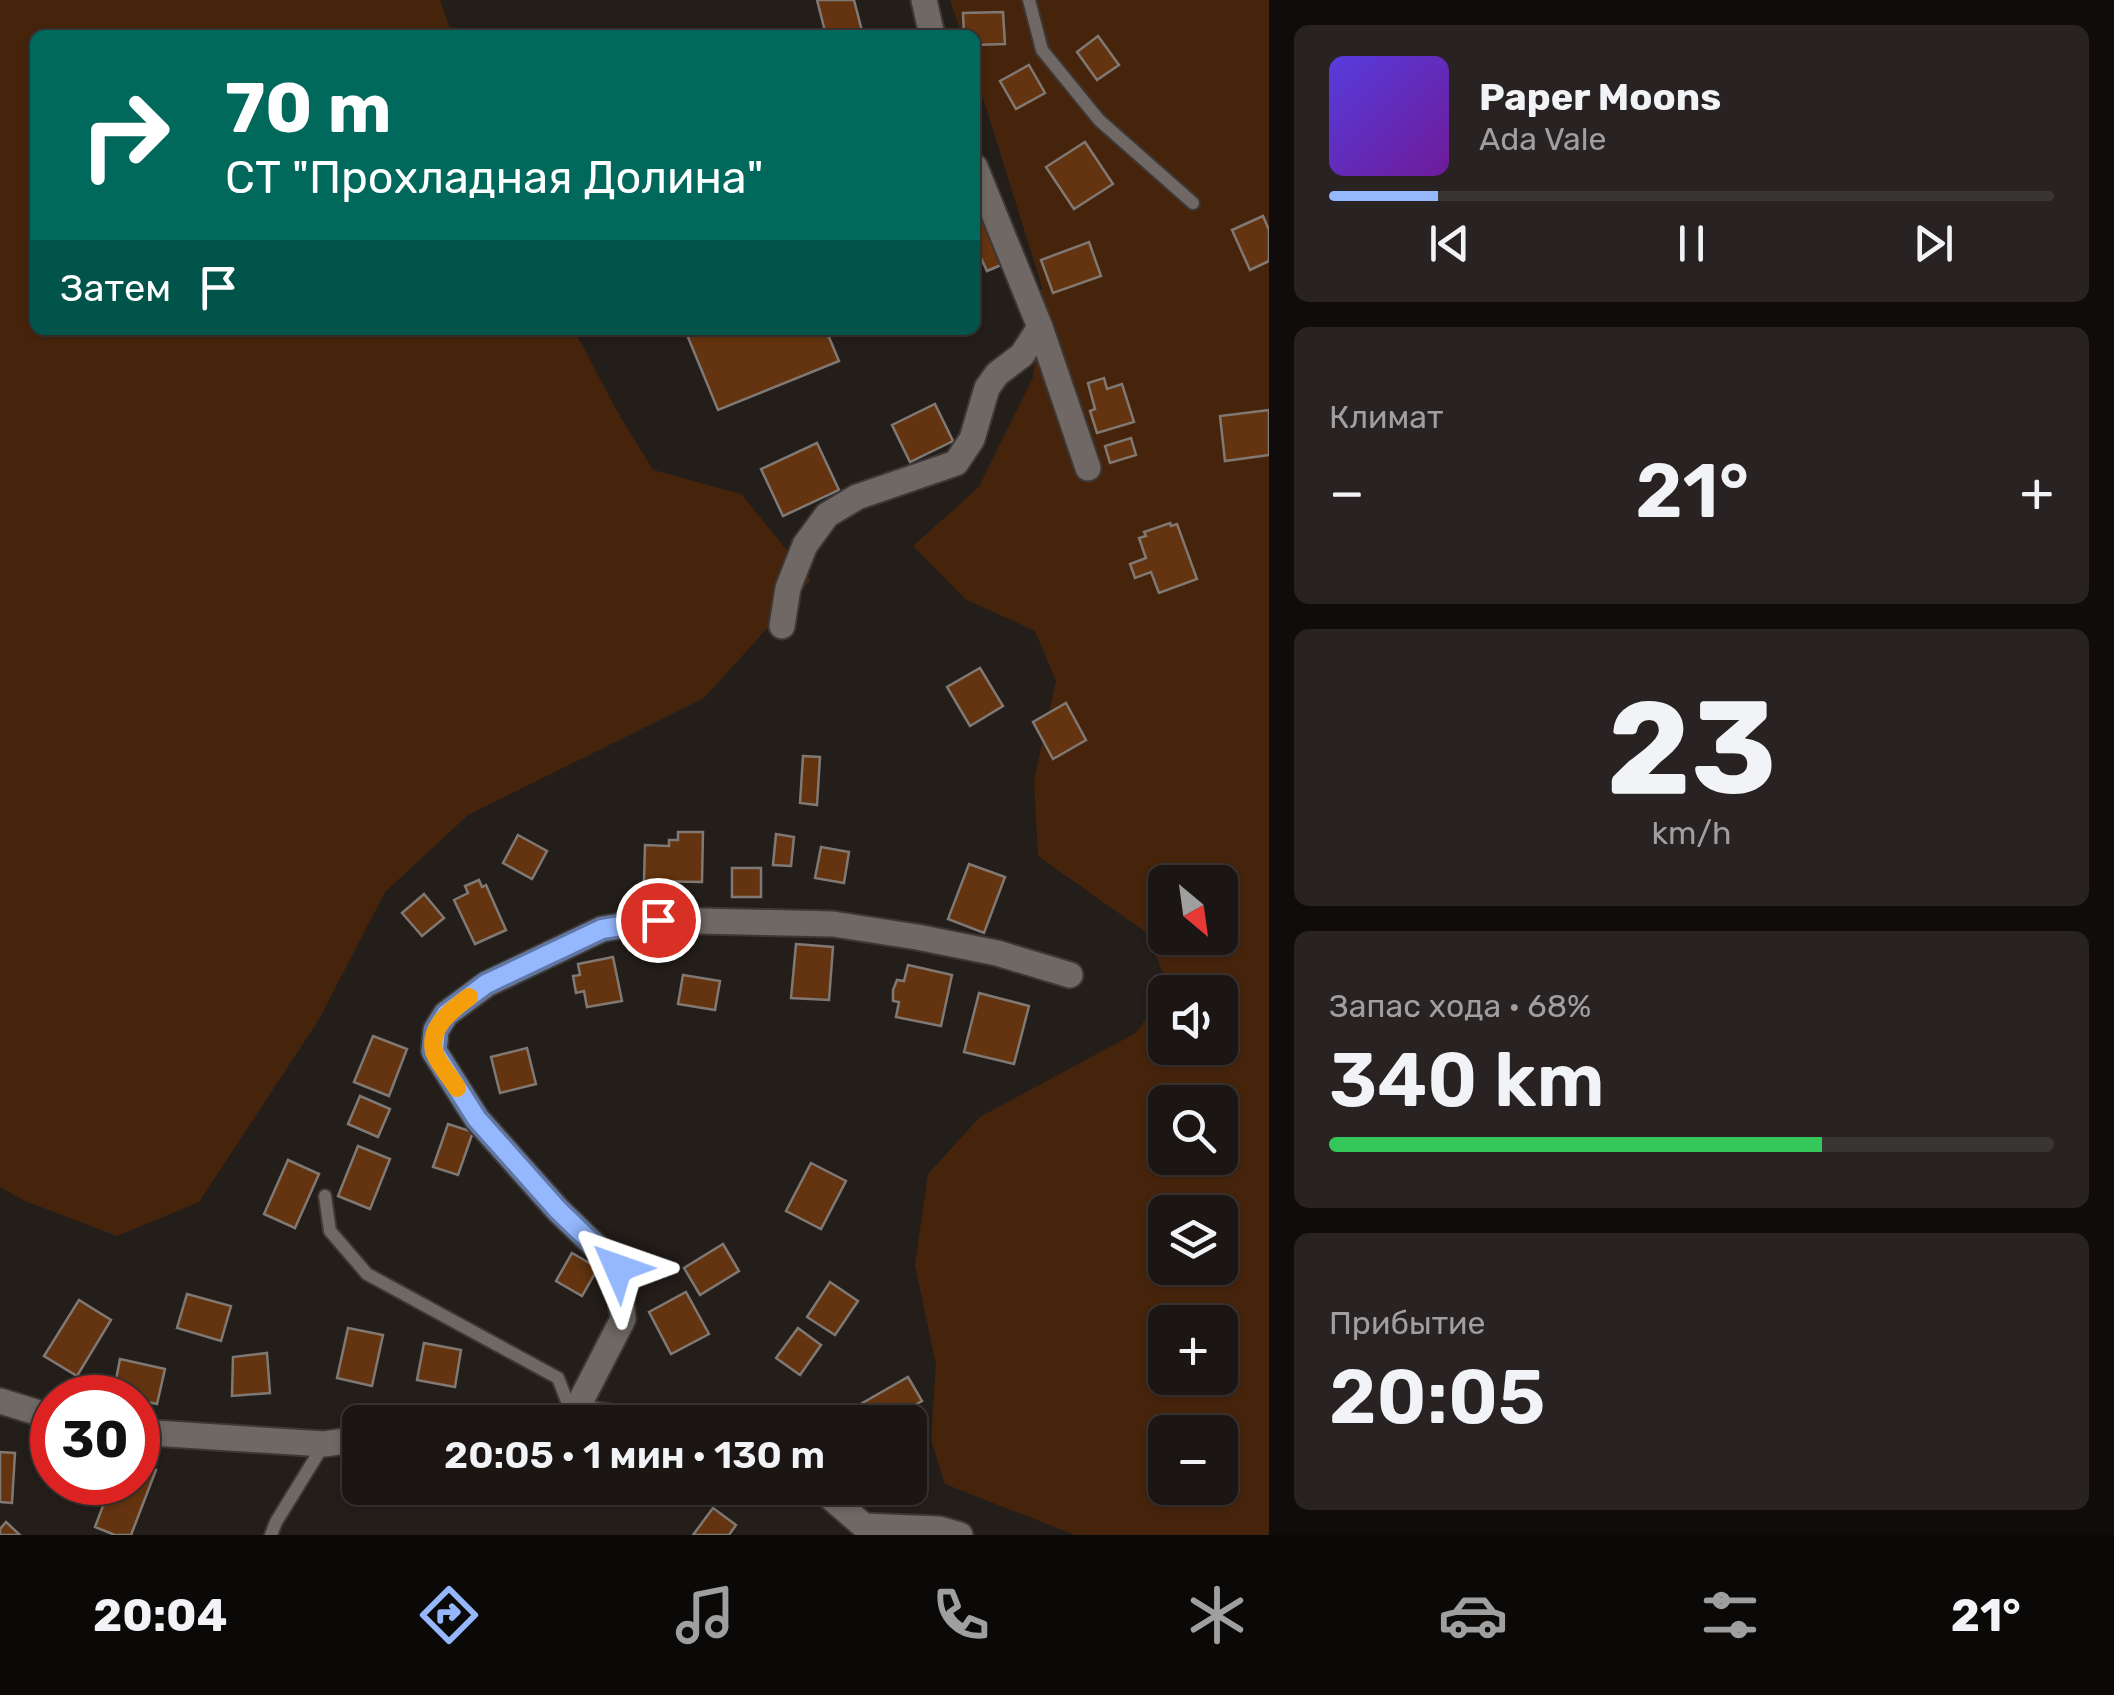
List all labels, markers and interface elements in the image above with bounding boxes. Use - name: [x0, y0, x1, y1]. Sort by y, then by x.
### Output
- text: 70 m: [225, 67, 392, 150]
- icon: right: [60, 70, 190, 200]
- text: Paper Moons: [1479, 74, 1721, 120]
- text: Ada Vale: [1479, 120, 1606, 158]
- text: СТ "Прохладная Долина": [225, 151, 764, 204]
- icon: previous: [1422, 216, 1477, 271]
- icon: pause: [1664, 216, 1719, 271]
- icon: next: [1906, 216, 1961, 271]
- icon: arrive: [191, 260, 246, 315]
- text: Затем: [60, 265, 171, 311]
- text: Климат: [1329, 398, 1443, 436]
- text: 21°: [1635, 447, 1749, 536]
- text: −: [1329, 460, 1365, 525]
- text: +: [2020, 460, 2054, 525]
- text: 23: [1606, 671, 1777, 826]
- text: km/h: [1652, 814, 1731, 852]
- north arrow: [1148, 865, 1238, 955]
- map controls: [1148, 865, 1238, 1505]
- pin: [616, 878, 701, 963]
- icon: arrive: [631, 893, 686, 948]
- button: sound: [1148, 975, 1238, 1065]
- text: Запас хода · 68%: [1329, 987, 1591, 1025]
- text: 340 km: [1329, 1036, 1605, 1125]
- button: search: [1148, 1085, 1238, 1175]
- button: layers: [1148, 1195, 1238, 1285]
- position arrow: [566, 1216, 670, 1320]
- text: Прибытие: [1329, 1304, 1485, 1342]
- button: +: [1148, 1305, 1238, 1395]
- text: 20:05: [1329, 1353, 1545, 1442]
- speed limit sign: 30: [30, 1375, 160, 1505]
- button: −: [1148, 1415, 1238, 1505]
- text: 20:05 · 1 мин · 130 m: [444, 1432, 825, 1478]
- icon: directions: [414, 1580, 484, 1650]
- icon: music: [670, 1580, 740, 1650]
- icon: phone: [926, 1580, 996, 1650]
- icon: climate: [1182, 1580, 1252, 1650]
- icon: car: [1438, 1580, 1508, 1650]
- icon: filters: [1695, 1580, 1765, 1650]
- text: 20:04: [93, 1589, 227, 1642]
- text: 21°: [1951, 1589, 2021, 1642]

